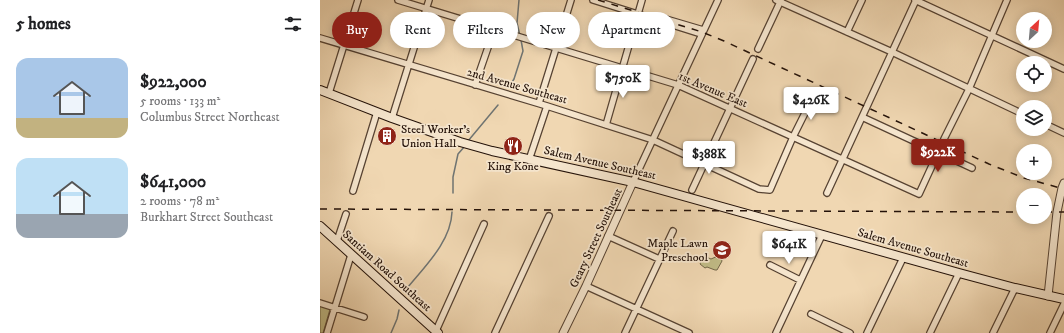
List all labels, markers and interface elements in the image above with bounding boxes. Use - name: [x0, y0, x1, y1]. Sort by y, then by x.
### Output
- chip: Buy: [332, 12, 382, 48]
- chip: Rent: [390, 12, 445, 48]
- chip: Filters: [453, 12, 518, 48]
- chip: New: [526, 12, 580, 48]
- chip: Apartment: [588, 12, 675, 48]
- north arrow: [1016, 12, 1052, 48]
- map controls: [1016, 12, 1052, 224]
- text: 5 homes: [16, 13, 71, 35]
- icon: filters: [282, 13, 304, 35]
- button: locate: [1016, 56, 1052, 92]
- street label: 2nd Avenue Southeast: [465, 64, 569, 108]
- pin: $750K: [595, 65, 651, 99]
- street label: 1st Avenue East: [676, 69, 750, 111]
- text: $750K: [605, 70, 641, 86]
- text: $922,000: [140, 71, 207, 93]
- icon: home: [48, 74, 96, 122]
- pin: $426K: [783, 87, 839, 121]
- text: $426K: [793, 92, 829, 108]
- text: 5 rooms · 133 m²: [140, 93, 220, 109]
- button: layers: [1016, 100, 1052, 136]
- text: Columbus Street Northeast: [140, 109, 280, 125]
- place label: Steel Worker's Union Hall: [401, 122, 470, 151]
- building icon: Steel Worker's Union Hall: [376, 125, 398, 147]
- restaurant icon: King Kone: [502, 135, 524, 157]
- pin: $922K: [910, 139, 966, 173]
- pin: $388K: [681, 141, 737, 175]
- street label: Salem Avenue Southeast: [542, 143, 658, 183]
- text: $922K: [920, 144, 956, 160]
- button: +: [1016, 144, 1052, 180]
- text: $388K: [692, 146, 726, 162]
- place label: King Kone: [487, 159, 539, 174]
- text: $641,000: [140, 171, 206, 193]
- icon: home: [48, 174, 96, 222]
- street label: Geary Street Southeast: [566, 186, 626, 290]
- button: −: [1016, 188, 1052, 224]
- text: 2 rooms · 78 m²: [140, 193, 219, 209]
- text: Burkhart Street Southeast: [140, 209, 273, 225]
- street label: Salem Avenue Southeast: [856, 225, 970, 271]
- street label: Santiam Road Southeast: [339, 227, 435, 315]
- pin: $641K: [761, 231, 817, 265]
- place label: Maple Lawn Preschool: [647, 236, 709, 265]
- text: $641K: [771, 236, 807, 252]
- school or university icon: Maple Lawn Preschool: [711, 239, 733, 261]

